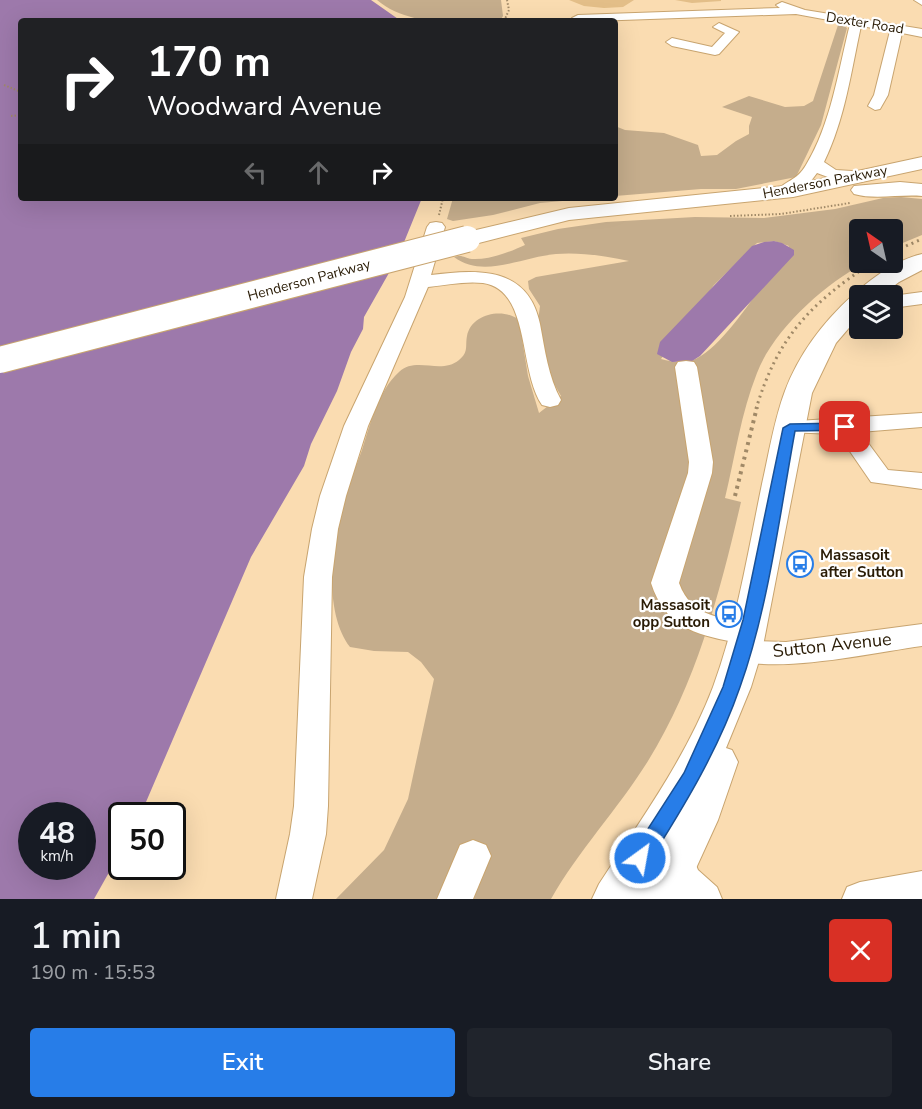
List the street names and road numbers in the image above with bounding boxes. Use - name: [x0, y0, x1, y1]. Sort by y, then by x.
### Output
- street label: Dexter Road: [825, 7, 905, 39]
- street label: Henderson Parkway: [761, 160, 890, 203]
- street label: Henderson Parkway: [245, 254, 373, 306]
- street label: Sutton Avenue: [771, 627, 893, 663]

